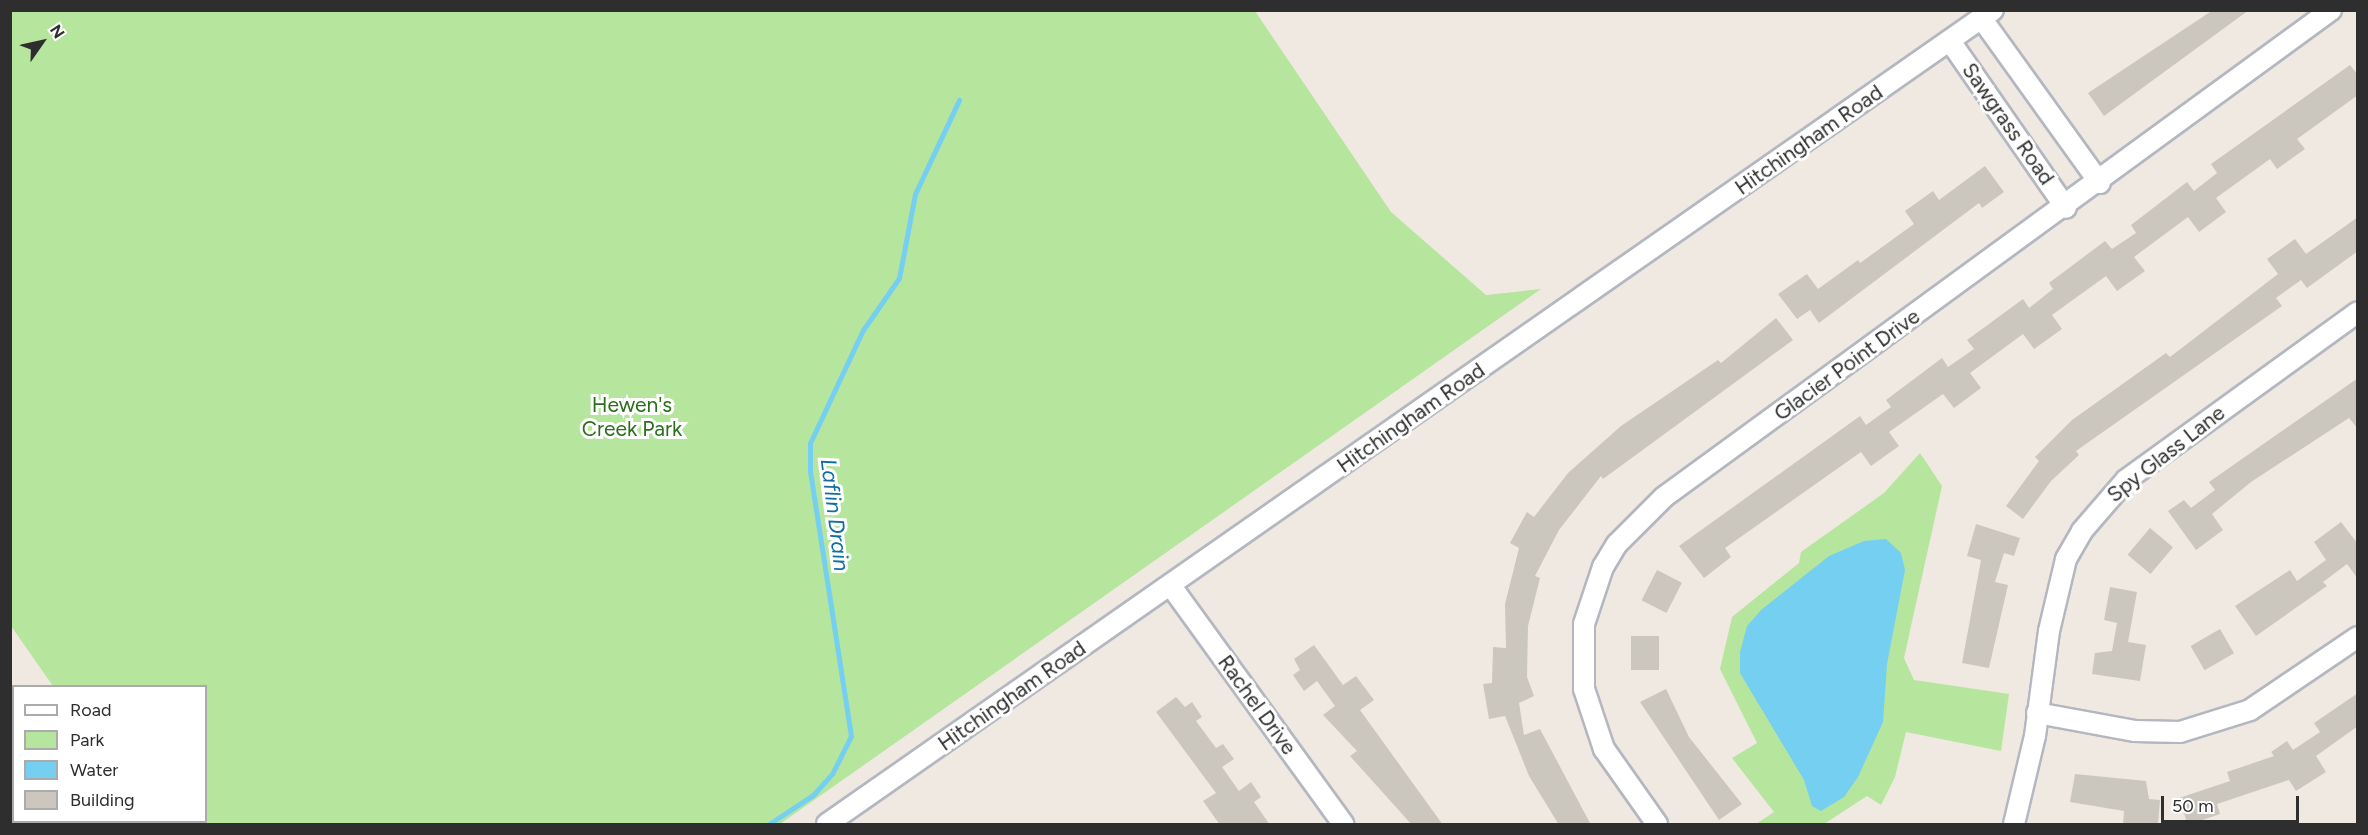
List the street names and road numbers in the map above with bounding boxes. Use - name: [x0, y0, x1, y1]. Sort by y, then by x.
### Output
- street label: Sawgrass Road: [1957, 58, 2059, 190]
- street label: Hitchingham Road: [1730, 80, 1888, 200]
- street label: Glacier Point Drive: [1769, 304, 1925, 426]
- street label: Hitchingham Road: [1332, 358, 1490, 478]
- street label: Spy Glass Lane: [2102, 400, 2230, 508]
- street label: Hitchingham Road: [933, 636, 1091, 756]
- street label: Rachel Drive: [1212, 650, 1302, 760]

